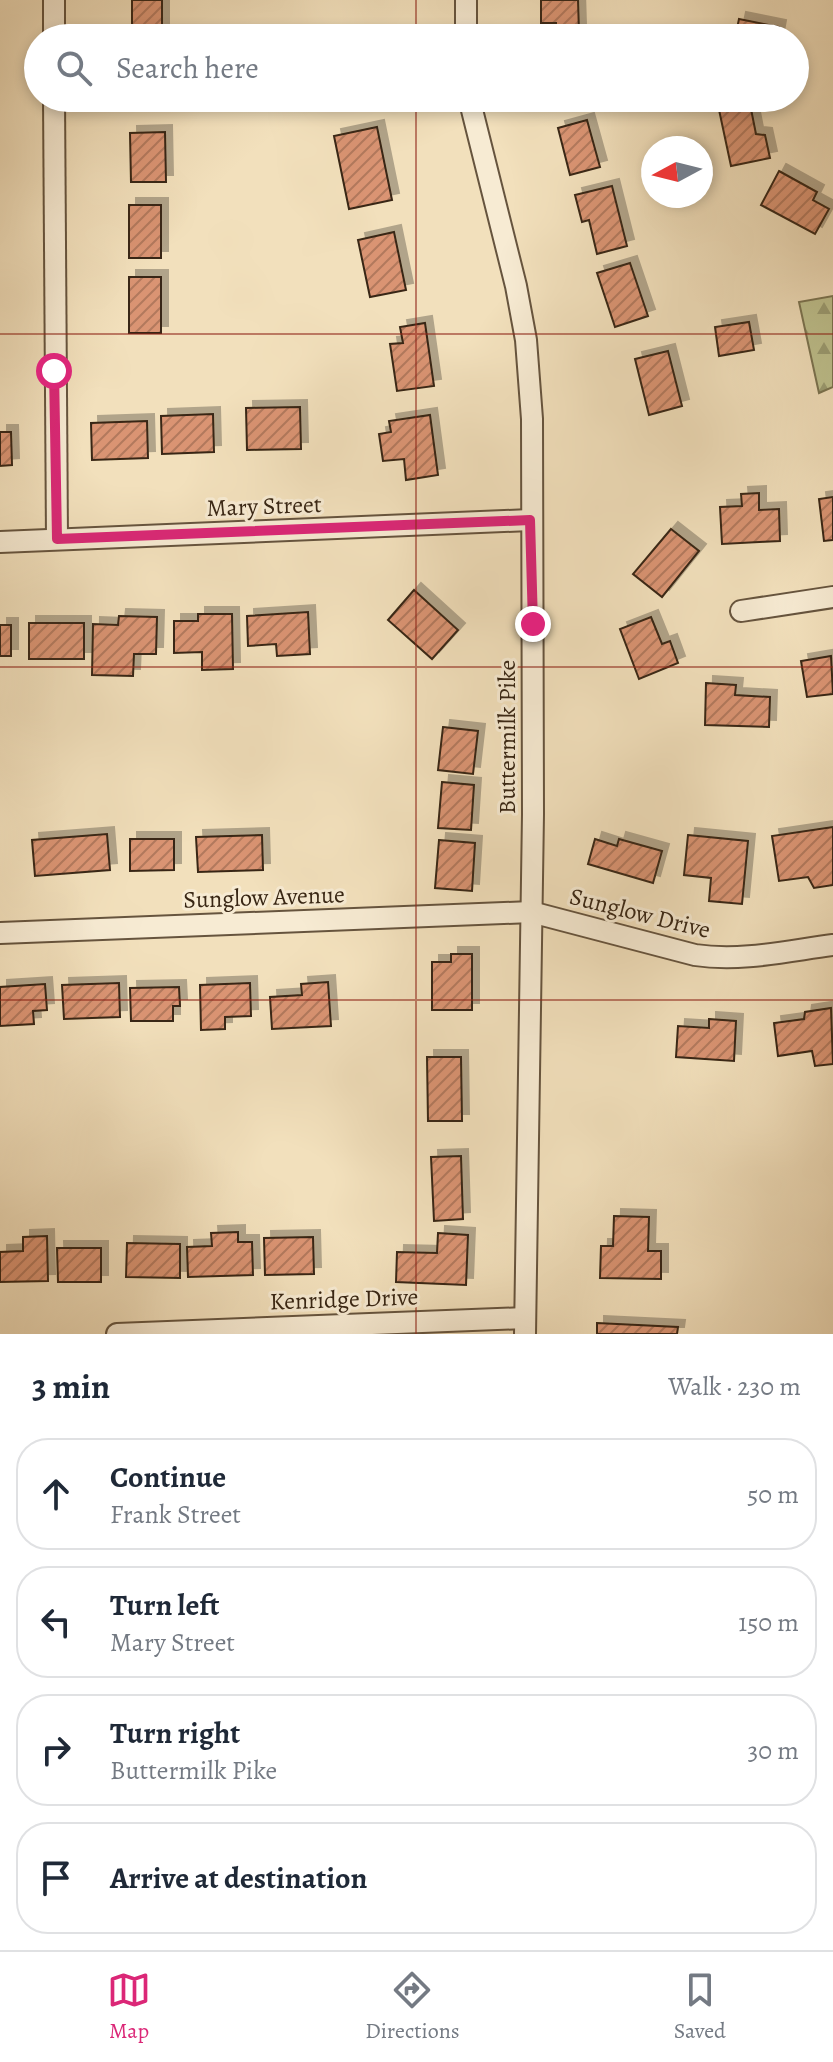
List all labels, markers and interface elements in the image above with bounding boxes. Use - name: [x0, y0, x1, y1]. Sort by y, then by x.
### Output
- search box: [24, 24, 809, 112]
- icon: search: [52, 46, 96, 90]
- text: Search here: [116, 48, 259, 88]
- north arrow: [641, 136, 713, 208]
- route start: [36, 353, 72, 389]
- street label: Mary Street: [206, 488, 322, 524]
- route end: [515, 606, 551, 642]
- street label: Buttermilk Pike: [491, 660, 523, 814]
- street label: Sunglow Avenue: [183, 878, 345, 916]
- street label: Sunglow Drive: [566, 880, 714, 946]
- street label: Kenridge Drive: [269, 1280, 419, 1318]
- text: 3 min: [32, 1363, 110, 1410]
- text: Walk · 230 m: [668, 1369, 801, 1404]
- text: Continue: [110, 1457, 226, 1497]
- icon: ahead: [34, 1472, 78, 1516]
- text: 50 m: [747, 1477, 799, 1512]
- text: Frank Street: [110, 1497, 241, 1532]
- text: Turn left: [110, 1585, 219, 1625]
- icon: left: [34, 1600, 78, 1644]
- text: 150 m: [738, 1605, 799, 1640]
- text: Mary Street: [110, 1625, 235, 1660]
- text: Turn right: [110, 1713, 240, 1753]
- icon: right: [34, 1728, 78, 1772]
- text: 30 m: [748, 1733, 799, 1768]
- text: Buttermilk Pike: [110, 1753, 277, 1788]
- icon: arrive: [34, 1856, 78, 1900]
- text: Arrive at destination: [110, 1858, 367, 1898]
- tab: Map: [107, 1968, 151, 2046]
- tab: Directions: [365, 1968, 460, 2046]
- tab: Saved: [674, 1968, 726, 2046]

